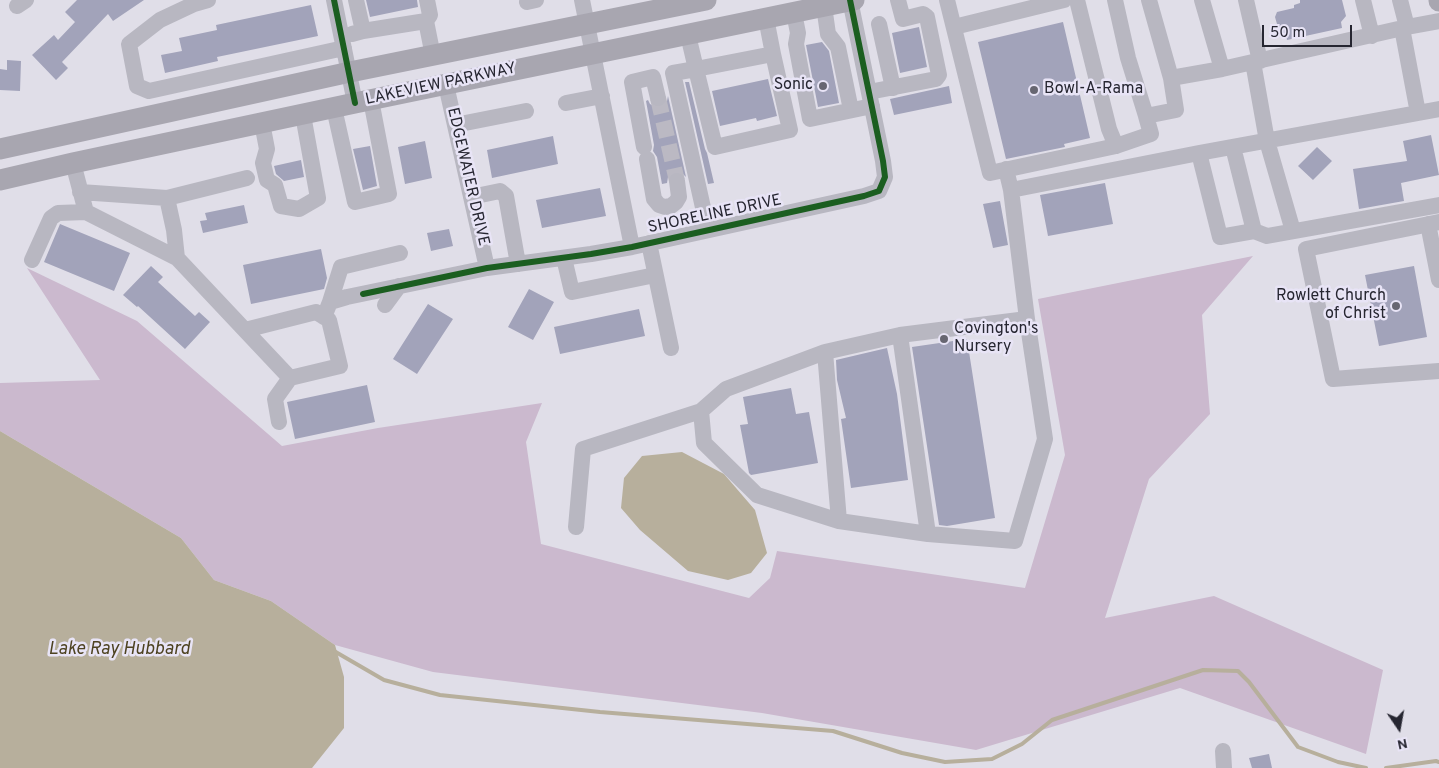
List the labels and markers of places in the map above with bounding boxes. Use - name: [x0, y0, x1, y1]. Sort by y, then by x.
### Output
- place label: Sonic: [774, 76, 813, 96]
- marker: Sonic: [817, 80, 829, 92]
- place label: Bowl-A-Rama: [1044, 80, 1143, 100]
- marker: Bowl-A-Rama: [1028, 84, 1040, 96]
- place label: Rowlett Church of Christ: [1276, 287, 1386, 325]
- marker: Rowlett Church of Christ: [1390, 300, 1402, 312]
- place label: Covington's Nursery: [954, 320, 1038, 358]
- marker: Covington's Nursery: [938, 333, 950, 345]

